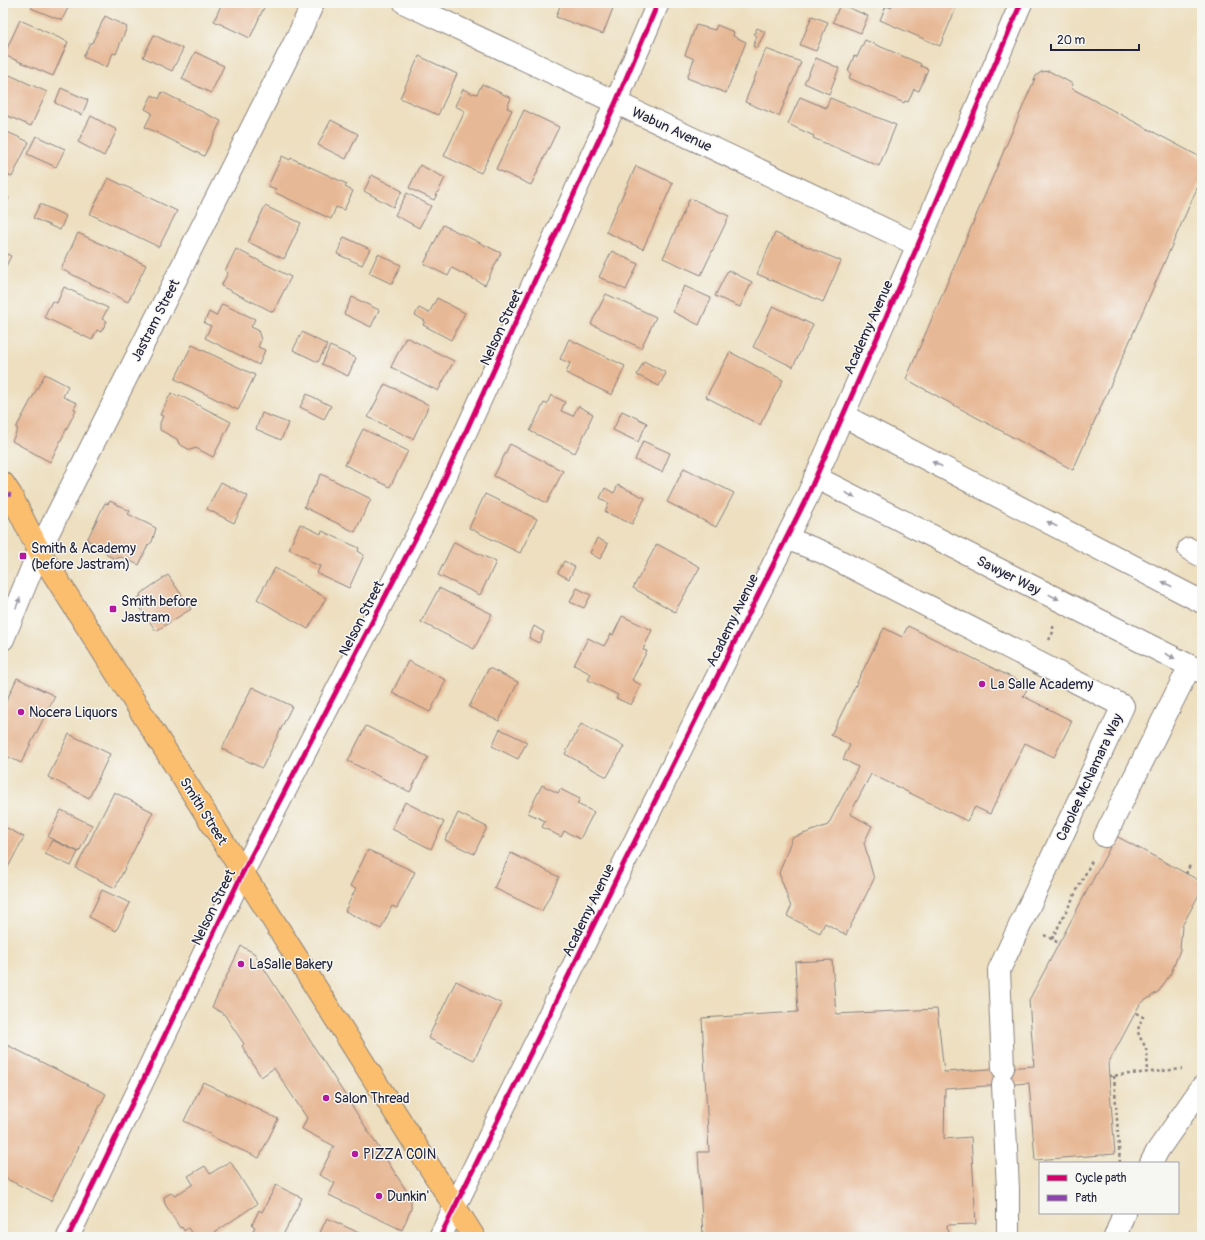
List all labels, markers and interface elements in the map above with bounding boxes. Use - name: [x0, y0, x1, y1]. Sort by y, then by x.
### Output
- scale bar: [1051, 26, 1139, 52]
- text: 20 m: [1057, 33, 1086, 48]
- street label: Wabun Avenue: [629, 103, 715, 155]
- street label: Jastram Street: [127, 276, 184, 364]
- street label: Academy Avenue: [840, 278, 897, 377]
- street label: Nelson Street: [476, 286, 527, 368]
- one-way arrow: [931, 461, 943, 468]
- one-way arrow: [844, 492, 856, 498]
- one-way arrow: [1046, 521, 1058, 528]
- place label: Smith & Academy (before Jastram): [31, 540, 136, 573]
- marker: Smith & Academy (before Jastram): [18, 551, 28, 561]
- street label: Sawyer Way: [974, 552, 1044, 599]
- street label: Academy Avenue: [703, 571, 762, 669]
- street label: Nelson Street: [335, 577, 388, 659]
- one-way arrow: [1162, 581, 1173, 588]
- place label: Smith before Jastram: [121, 593, 197, 626]
- one-way arrow: [1048, 594, 1060, 600]
- one-way arrow: [15, 597, 21, 609]
- marker: Smith before Jastram: [108, 604, 118, 614]
- one-way arrow: [1164, 652, 1176, 659]
- place label: La Salle Academy: [990, 676, 1094, 693]
- marker: La Salle Academy: [977, 679, 987, 689]
- place label: Nocera Liquors: [29, 704, 118, 721]
- marker: Nocera Liquors: [16, 707, 26, 717]
- street label: Carolee McNamara Way: [1052, 711, 1126, 844]
- street label: Smith Street: [176, 774, 231, 848]
- street label: Academy Avenue: [559, 861, 618, 959]
- street label: Nelson Street: [188, 866, 239, 948]
- place label: LaSalle Bakery: [249, 956, 333, 973]
- marker: LaSalle Bakery: [236, 959, 246, 969]
- place label: Salon Thread: [334, 1090, 410, 1107]
- marker: Salon Thread: [321, 1093, 331, 1103]
- place label: PIZZA COIN: [363, 1146, 436, 1163]
- marker: PIZZA COIN: [350, 1149, 360, 1159]
- legend: [1039, 1162, 1179, 1214]
- text: Cycle path: [1075, 1171, 1127, 1186]
- place label: Dunkin': [387, 1188, 429, 1205]
- marker: Dunkin': [374, 1191, 384, 1201]
- text: Path: [1075, 1191, 1097, 1206]

